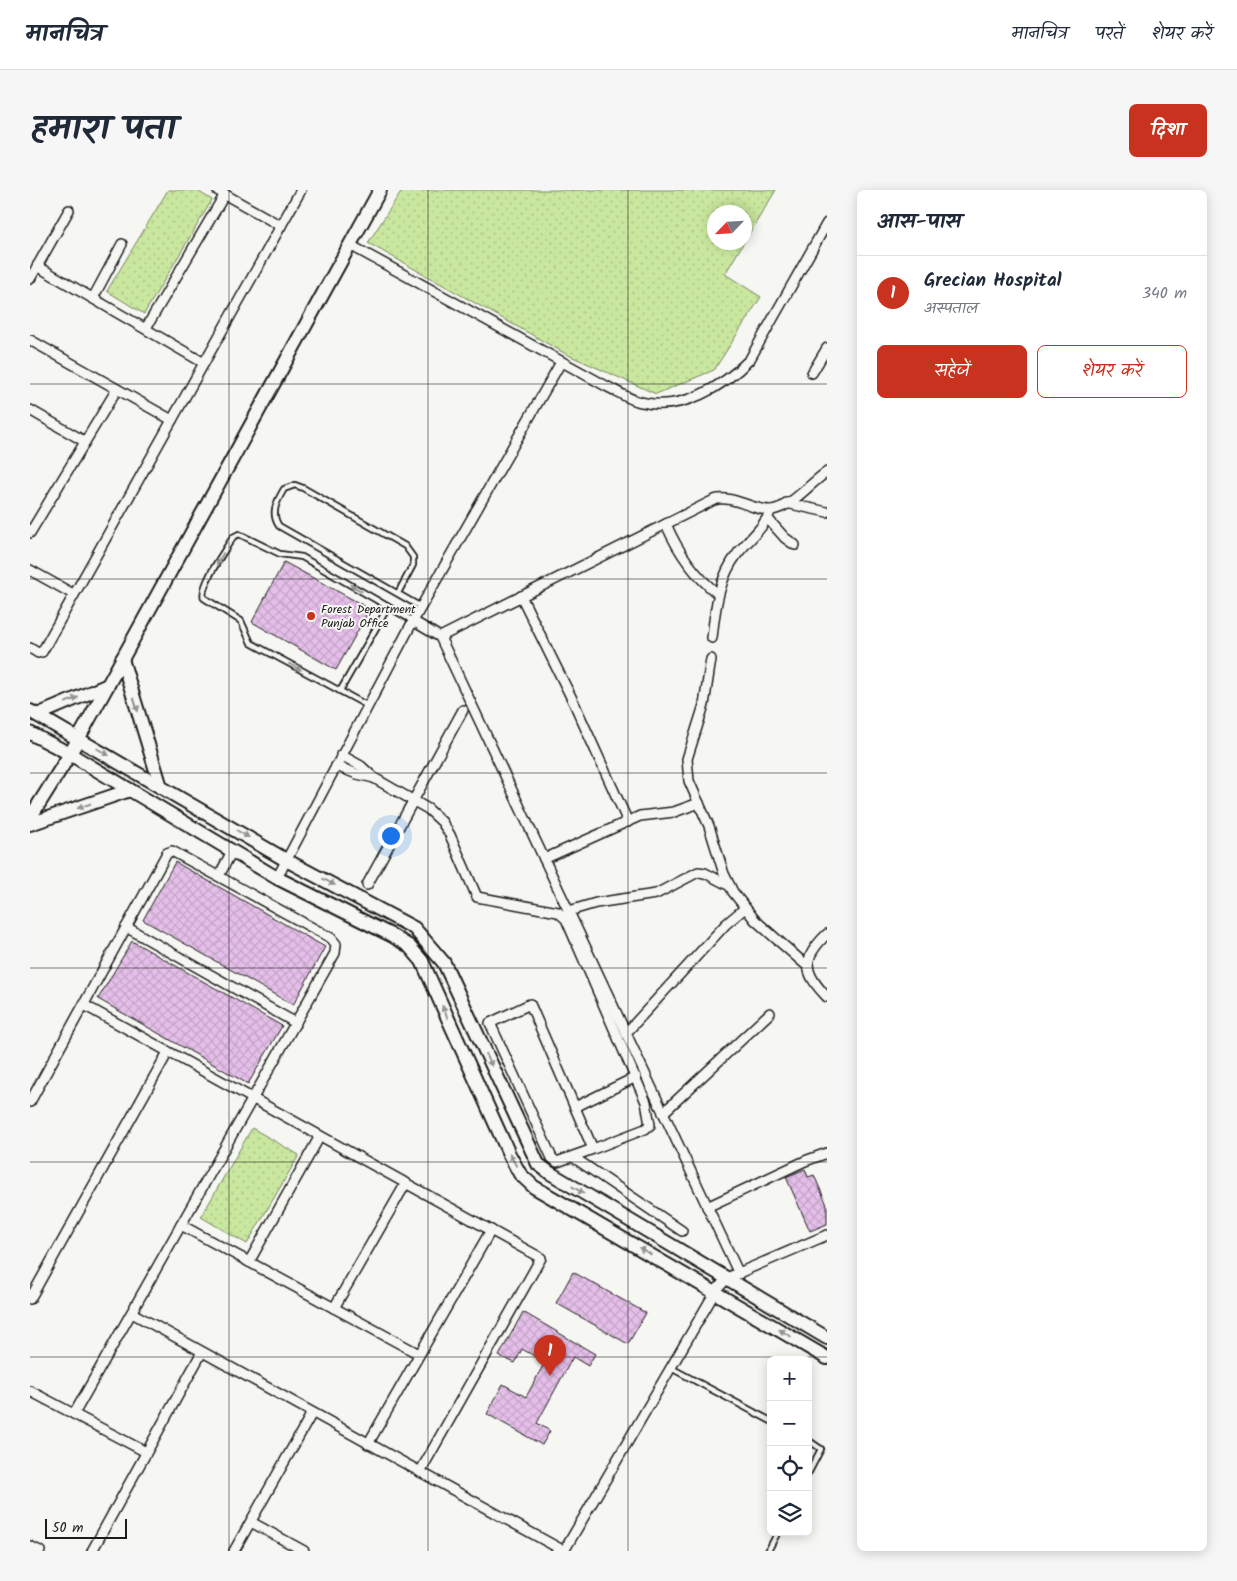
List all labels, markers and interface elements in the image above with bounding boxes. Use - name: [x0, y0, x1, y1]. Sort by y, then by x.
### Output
- text: मानचित्र: [25, 15, 104, 54]
- text: मानचित्र: [1012, 20, 1068, 49]
- text: परतें: [1096, 20, 1123, 49]
- text: शेयर करें: [1151, 20, 1212, 49]
- text: हमारा पता: [30, 102, 176, 158]
- button: दिशा: [1129, 104, 1207, 157]
- north arrow: [707, 205, 752, 250]
- text: आस-पास: [877, 206, 961, 239]
- text: Grecian Hospital: [924, 266, 1062, 296]
- text: 1: [891, 281, 895, 306]
- text: 340 m: [1142, 281, 1187, 306]
- text: अस्पताल: [924, 296, 978, 321]
- button: सहेजें: [877, 345, 1027, 398]
- button: शेयर करें: [1037, 345, 1187, 398]
- one-way arrow: [216, 552, 224, 567]
- one-way arrow: [349, 583, 362, 592]
- place label: Forest Department Punjab Office: [321, 600, 416, 633]
- marker: Forest Department Punjab Office: [305, 610, 317, 622]
- one-way arrow: [288, 662, 301, 671]
- one-way arrow: [65, 695, 80, 703]
- one-way arrow: [133, 698, 141, 713]
- one-way arrow: [96, 748, 109, 757]
- one-way arrow: [76, 803, 91, 810]
- your location: [378, 823, 404, 849]
- one-way arrow: [236, 830, 249, 839]
- one-way arrow: [322, 878, 337, 886]
- one-way arrow: [441, 1005, 449, 1019]
- one-way arrow: [486, 1053, 494, 1067]
- one-way arrow: [509, 1153, 517, 1168]
- one-way arrow: [571, 1186, 585, 1195]
- one-way arrow: [638, 1247, 651, 1256]
- one-way arrow: [778, 1329, 792, 1338]
- pin: 1: [534, 1335, 566, 1376]
- map controls: [767, 1356, 812, 1536]
- button: +: [767, 1356, 812, 1401]
- button: −: [767, 1401, 812, 1446]
- button: locate: [767, 1446, 812, 1491]
- button: layers: [767, 1491, 812, 1536]
- scale bar: [45, 1516, 128, 1539]
- text: 50 m: [52, 1517, 83, 1539]

